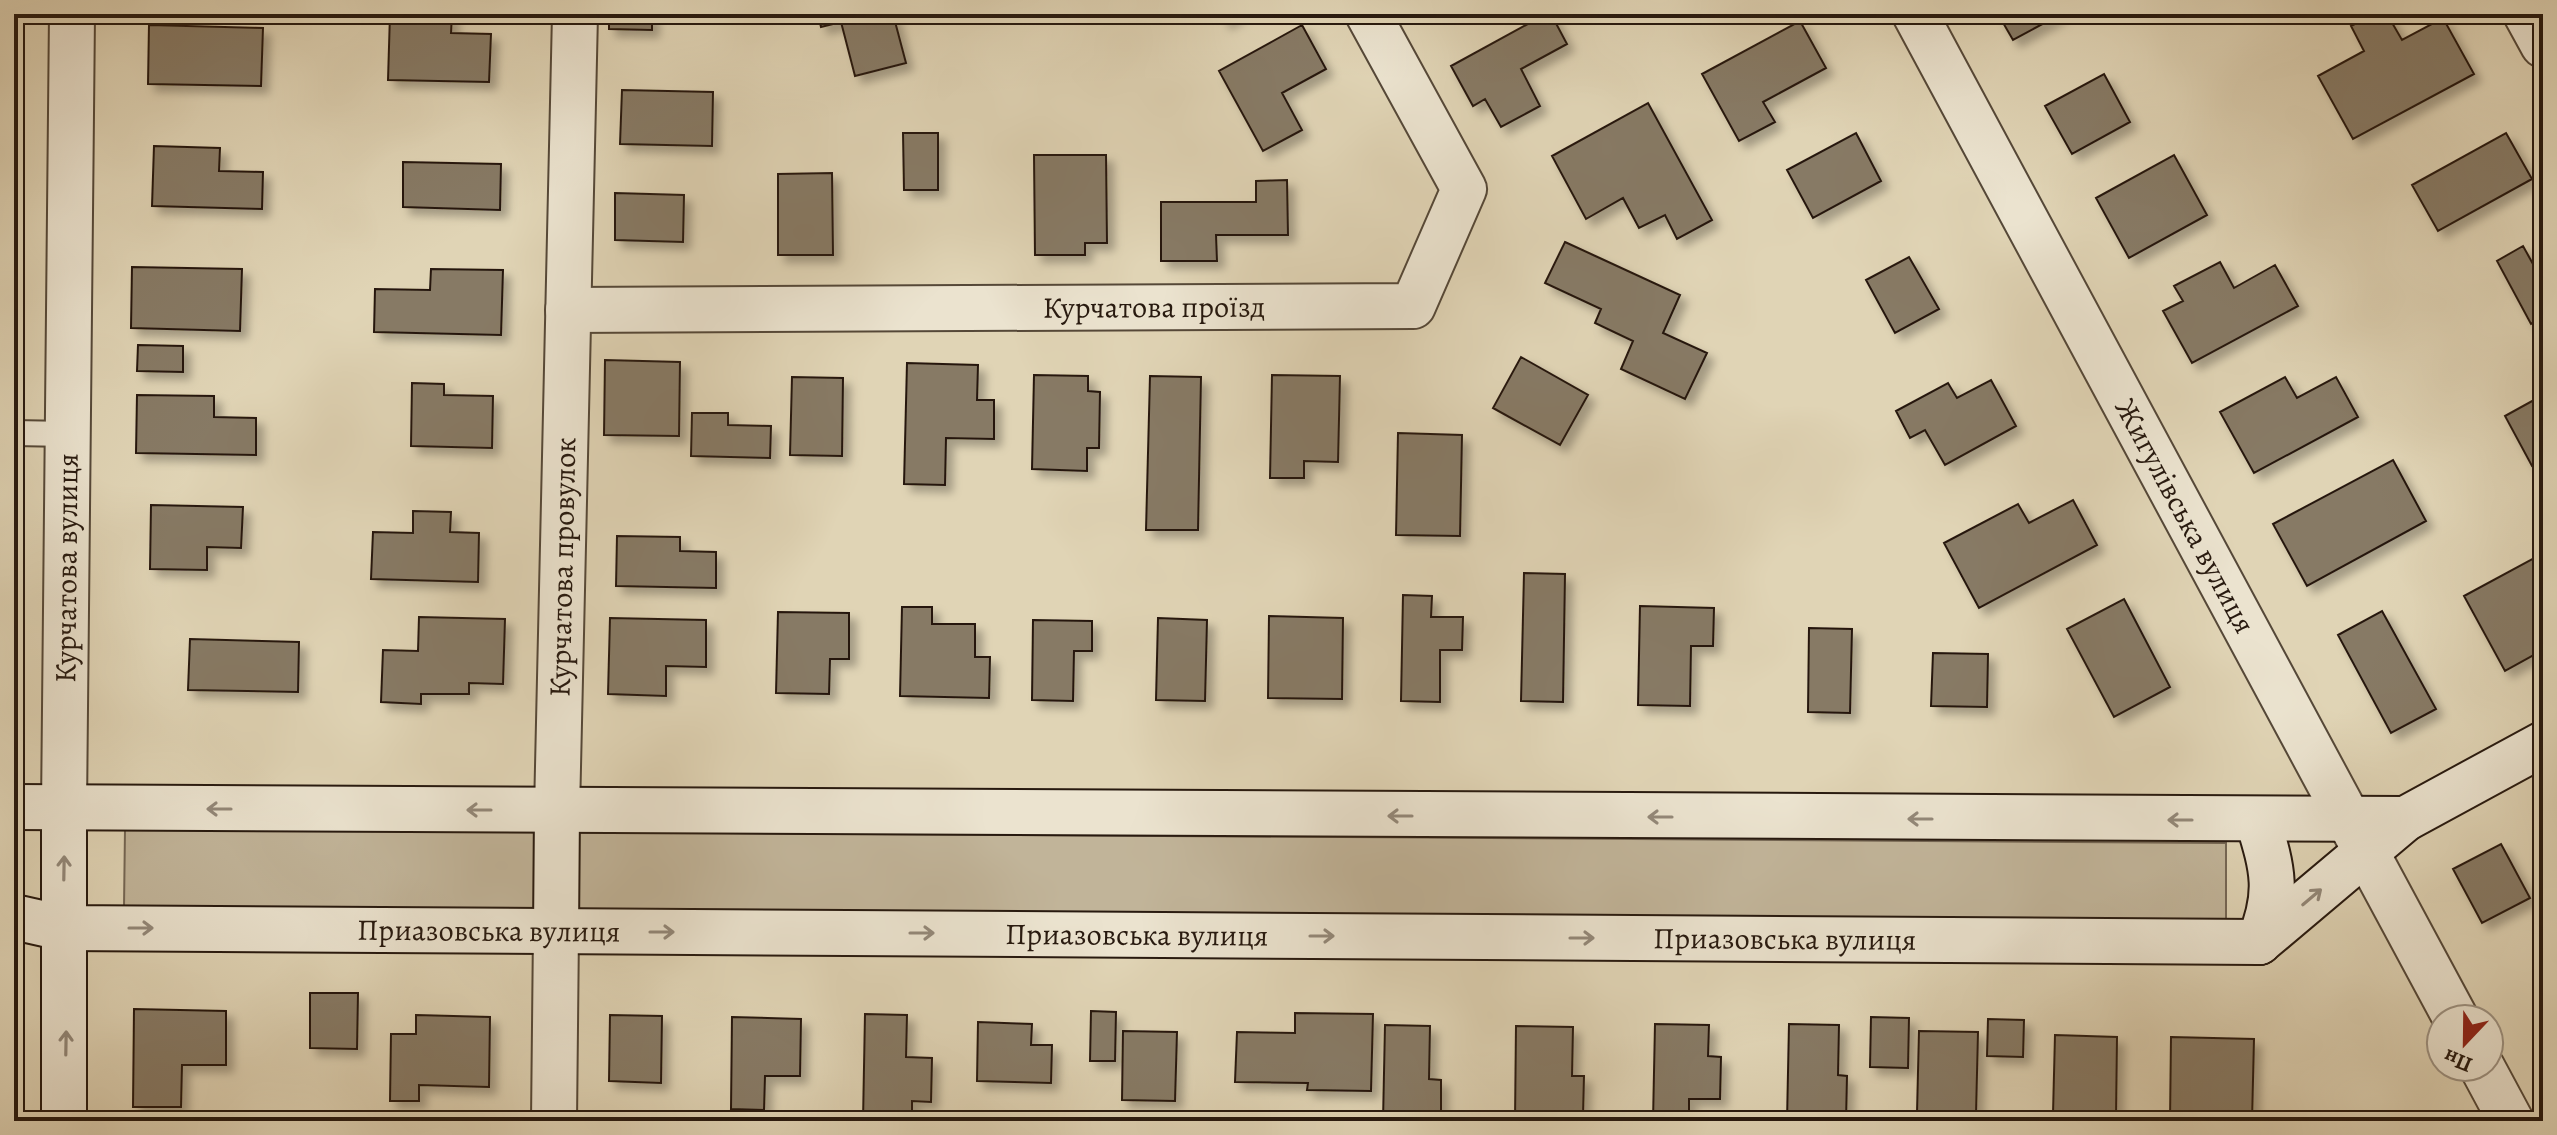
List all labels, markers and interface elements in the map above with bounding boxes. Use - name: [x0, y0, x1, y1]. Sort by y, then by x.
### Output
- street label: Курчатова проїзд: [1043, 287, 1265, 328]
- street label: Жигулівська вулиця: [2106, 391, 2265, 640]
- street label: Курчатова провулок: [540, 437, 585, 697]
- street label: Курчатова вулиця: [45, 453, 88, 683]
- one-way arrow: [206, 801, 233, 817]
- one-way arrow: [466, 802, 493, 818]
- one-way arrow: [1387, 808, 1414, 824]
- one-way arrow: [1647, 809, 1674, 825]
- one-way arrow: [1907, 811, 1934, 827]
- one-way arrow: [2167, 812, 2194, 828]
- one-way arrow: [56, 855, 72, 882]
- one-way arrow: [2301, 888, 2322, 906]
- street label: Приазовська вулиця: [357, 910, 621, 952]
- street label: Приазовська вулиця: [1005, 914, 1269, 956]
- street label: Приазовська вулиця: [1653, 918, 1917, 960]
- one-way arrow: [127, 921, 154, 936]
- one-way arrow: [648, 924, 675, 940]
- one-way arrow: [908, 925, 935, 941]
- one-way arrow: [1308, 928, 1335, 944]
- one-way arrow: [1568, 930, 1595, 945]
- north arrow: [2425, 1003, 2505, 1083]
- one-way arrow: [58, 1030, 73, 1057]
- text: Пн: [2439, 1041, 2477, 1080]

